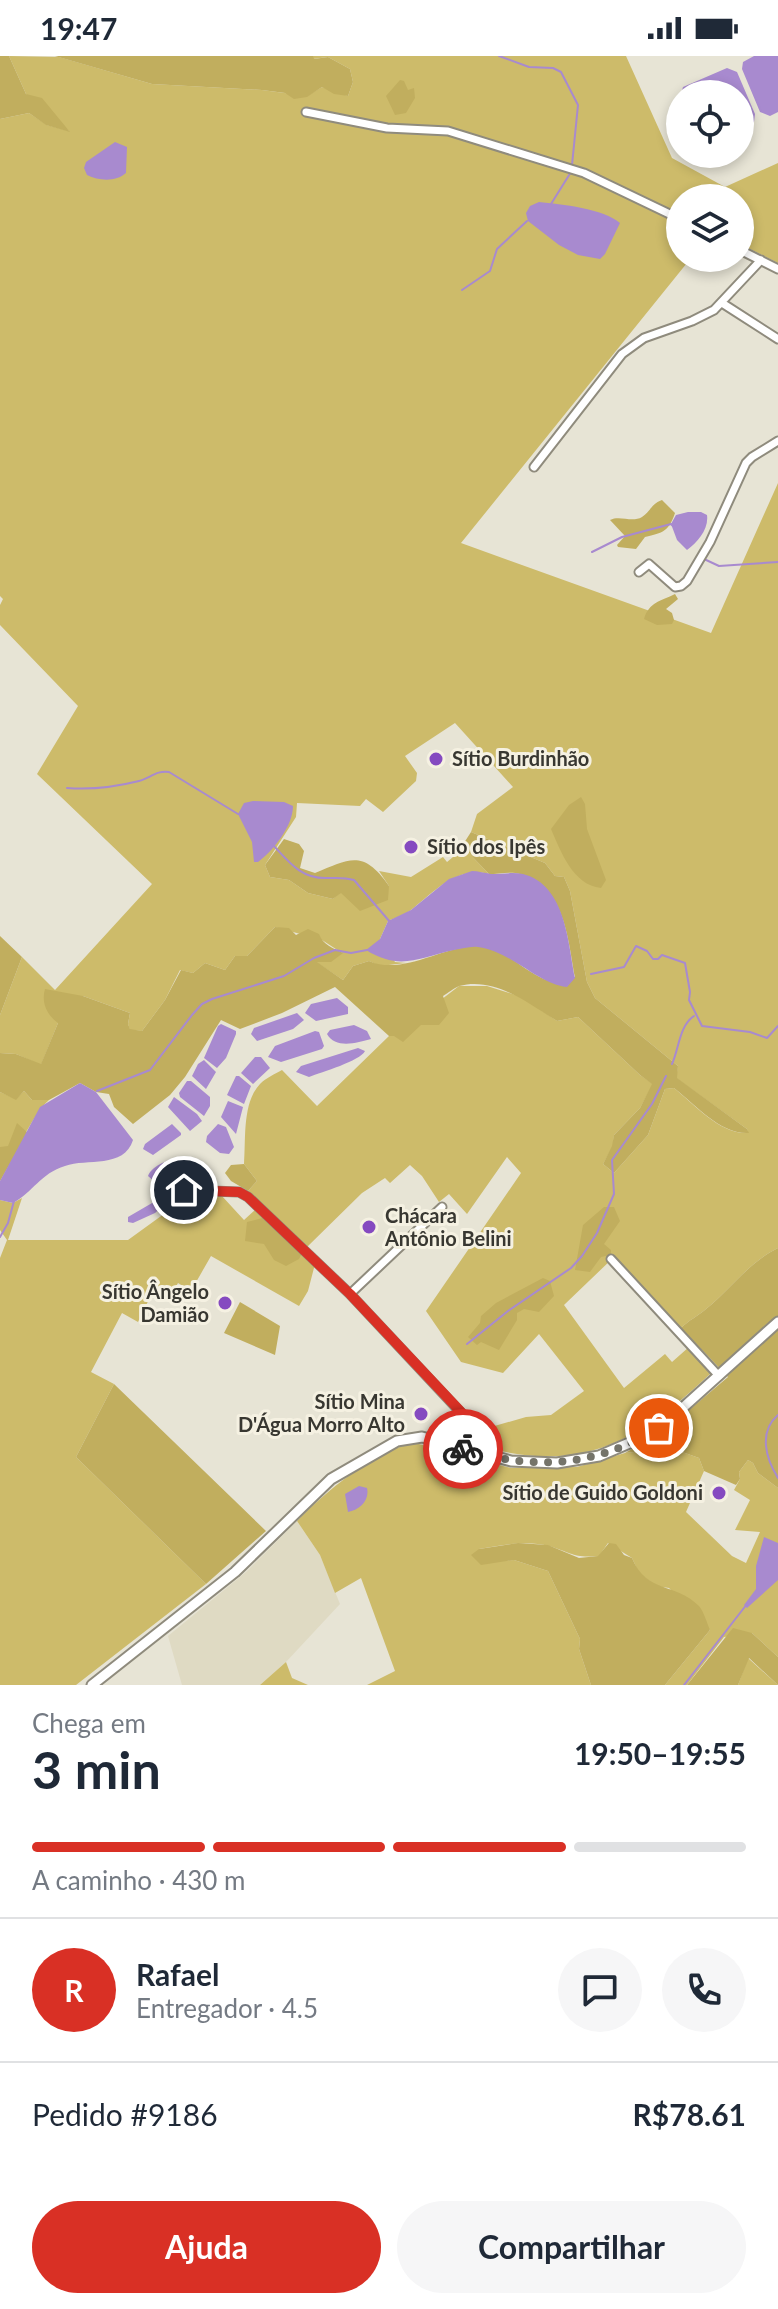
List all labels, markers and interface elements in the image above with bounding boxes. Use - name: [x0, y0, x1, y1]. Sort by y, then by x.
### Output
- text: 19:47: [40, 10, 117, 46]
- map controls: [666, 80, 754, 272]
- button: locate: [666, 80, 754, 168]
- button: layers: [666, 184, 754, 272]
- place label: Sítio Burdinhão: [452, 746, 589, 770]
- marker: Sítio Burdinhão: [427, 750, 445, 768]
- place label: Sítio dos Ipês: [427, 834, 546, 858]
- marker: Sítio dos Ipês: [402, 838, 420, 856]
- pin: [150, 1156, 218, 1224]
- icon: home: [162, 1168, 206, 1212]
- place label: Chácara Antônio Belini: [384, 1203, 512, 1250]
- marker: Chácara Antônio Belini: [360, 1218, 378, 1236]
- place label: Sítio Ângelo Damião: [102, 1279, 209, 1326]
- marker: Sítio Ângelo Damião: [216, 1294, 234, 1312]
- place label: Sítio Mina D'Água Morro Alto: [238, 1389, 405, 1436]
- pin: [625, 1394, 693, 1462]
- marker: Sítio Mina D'Água Morro Alto: [412, 1405, 430, 1423]
- icon: bag: [637, 1406, 681, 1450]
- courier: [423, 1409, 503, 1489]
- icon: bike: [441, 1427, 485, 1471]
- place label: Sítio de Guido Goldoni: [502, 1480, 703, 1504]
- marker: Sítio de Guido Goldoni: [710, 1484, 728, 1502]
- text: Chega em: [32, 1707, 146, 1739]
- text: 19:50–19:55: [574, 1735, 746, 1771]
- text: 3 min: [32, 1738, 161, 1800]
- text: A caminho · 430 m: [32, 1864, 245, 1896]
- button: chat: [558, 1948, 642, 2032]
- button: phone: [662, 1948, 746, 2032]
- text: Rafael: [136, 1956, 219, 1992]
- text: R: [64, 1972, 84, 2008]
- text: Entregador · 4.5: [136, 1992, 318, 2024]
- text: Pedido #9186: [32, 2096, 218, 2132]
- text: R$78.61: [633, 2096, 746, 2132]
- button: Ajuda: [32, 2201, 381, 2293]
- button: Compartilhar: [397, 2201, 746, 2293]

